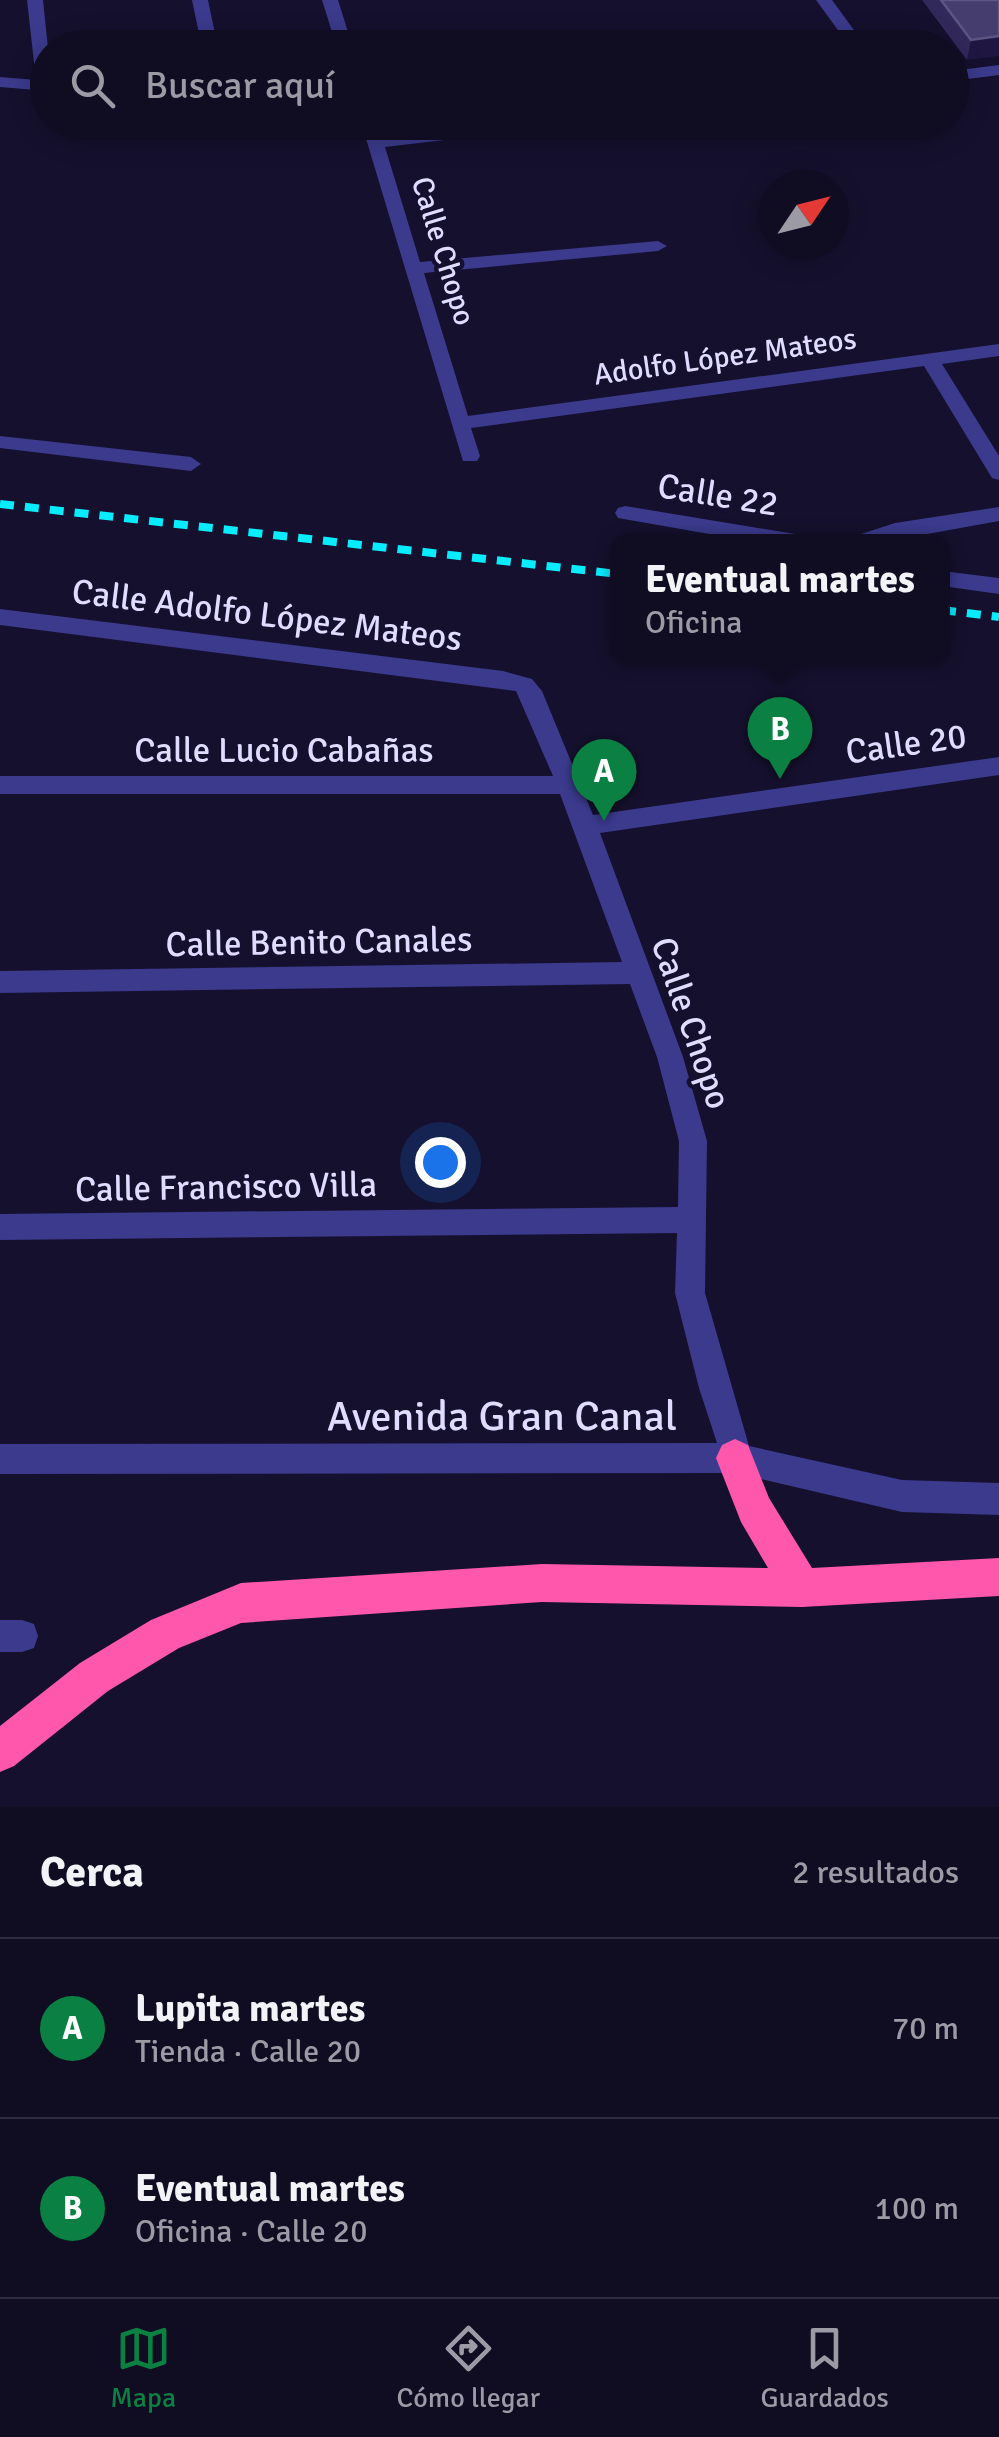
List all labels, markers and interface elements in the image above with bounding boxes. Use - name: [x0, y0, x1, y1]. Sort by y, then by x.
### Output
- search box: [30, 30, 969, 140]
- icon: search: [65, 58, 120, 113]
- text: Buscar aquí: [145, 62, 335, 109]
- north arrow: [759, 170, 849, 260]
- street label: Calle Chopo: [403, 172, 483, 330]
- street label: Adolfo López Mateos: [591, 320, 859, 394]
- street label: Calle 22: [655, 464, 781, 526]
- popup: [610, 534, 950, 664]
- text: Eventual martes: [645, 556, 915, 603]
- street label: Calle Adolfo López Mateos: [70, 570, 464, 660]
- text: Oficina: [645, 603, 743, 642]
- pin: B: [748, 696, 812, 779]
- street label: Calle 20: [843, 714, 969, 774]
- street label: Calle Lucio Cabañas: [134, 729, 434, 772]
- pin: A: [572, 738, 636, 821]
- street label: Calle Benito Canales: [165, 918, 473, 966]
- street label: Calle Chopo: [642, 931, 740, 1115]
- your location: [415, 1137, 466, 1188]
- street label: Calle Francisco Villa: [75, 1163, 377, 1211]
- street label: Avenida Gran Canal: [327, 1391, 677, 1442]
- text: Cerca: [40, 1847, 144, 1898]
- text: 2 resultados: [792, 1853, 959, 1892]
- text: Lupita martes: [135, 1985, 365, 2032]
- text: A: [62, 2009, 83, 2048]
- text: 70 m: [892, 2009, 959, 2048]
- text: Tienda · Calle 20: [135, 2032, 361, 2071]
- text: Eventual martes: [135, 2165, 405, 2212]
- text: B: [63, 2189, 82, 2228]
- text: 100 m: [875, 2189, 959, 2228]
- text: Oficina · Calle 20: [135, 2212, 367, 2251]
- tab: Mapa: [110, 2321, 176, 2415]
- tab: Cómo llegar: [397, 2321, 540, 2415]
- tab: Guardados: [761, 2321, 889, 2415]

